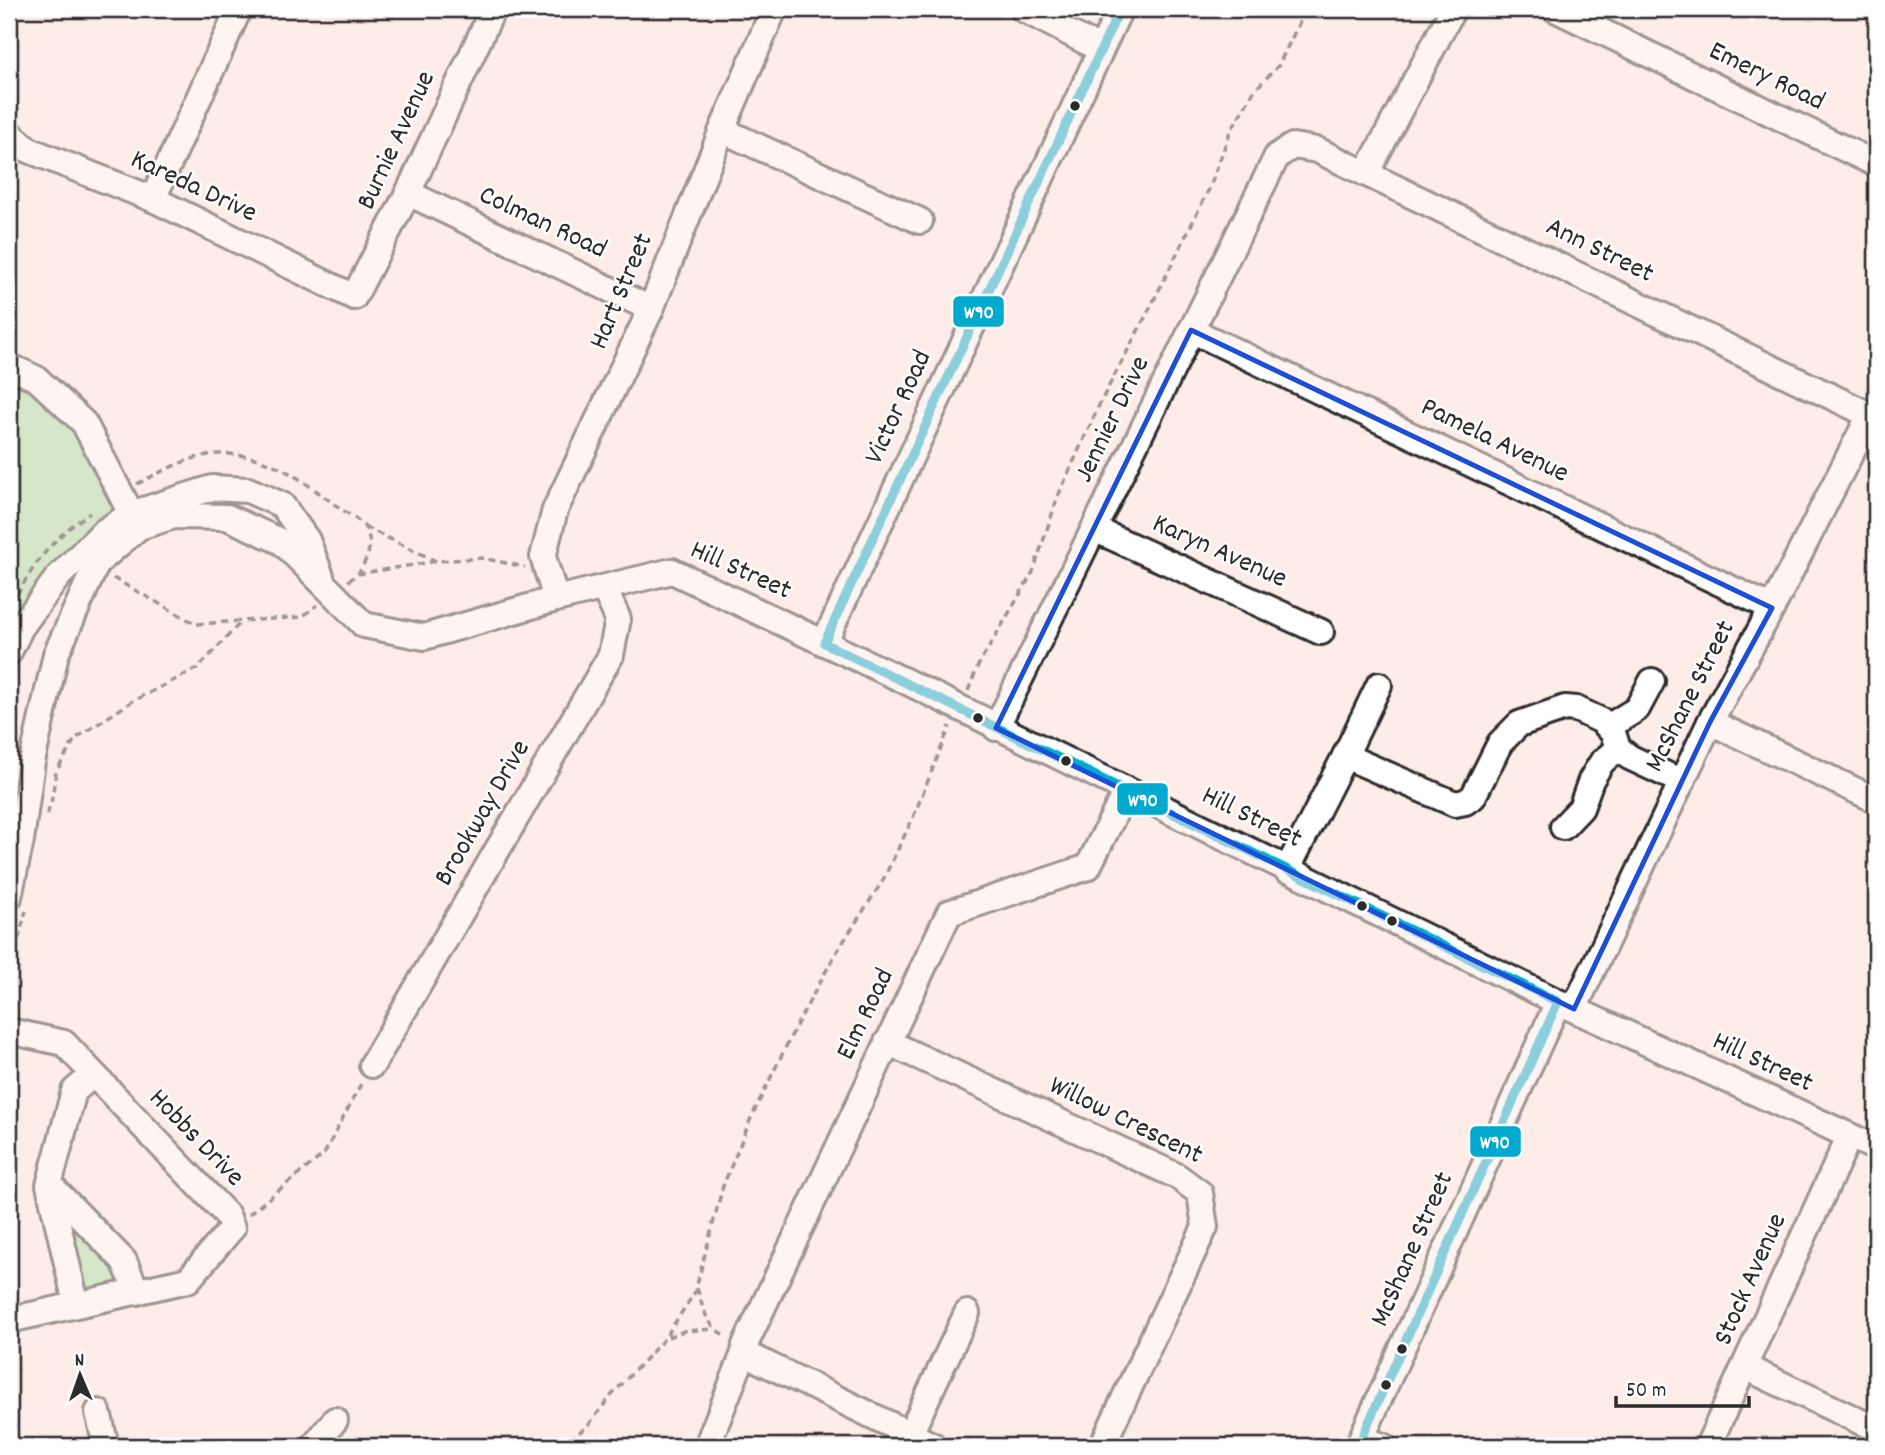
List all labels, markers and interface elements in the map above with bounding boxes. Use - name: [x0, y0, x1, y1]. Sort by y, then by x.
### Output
- street label: Emery Road: [1701, 33, 1831, 123]
- street label: Burnie Avenue: [348, 65, 448, 217]
- unlabelled marker: [1068, 99, 1082, 113]
- street label: Kareda Drive: [123, 141, 263, 235]
- street label: Colman Road: [471, 177, 613, 271]
- street label: Ann Street: [1538, 209, 1660, 295]
- street label: Hart Street: [581, 228, 665, 356]
- line badge: W90: [952, 295, 1005, 328]
- text: W90: [964, 301, 994, 328]
- street label: Victor Road: [856, 344, 944, 472]
- street label: Jennier Drive: [1066, 350, 1162, 490]
- street label: Pamela Avenue: [1413, 389, 1575, 495]
- street label: Karyn Avenue: [1145, 505, 1293, 601]
- street label: Hill Street: [683, 532, 797, 612]
- street label: McShane Street: [1637, 614, 1747, 780]
- unlabelled marker: [971, 711, 985, 725]
- street label: Brookway Drive: [426, 733, 542, 895]
- unlabelled marker: [1059, 754, 1073, 768]
- street label: Hill Street: [1194, 778, 1308, 860]
- line badge: W90: [1116, 782, 1169, 816]
- text: W90: [1128, 789, 1158, 816]
- unlabelled marker: [1355, 899, 1369, 913]
- unlabelled marker: [1385, 914, 1399, 928]
- street label: Elm Road: [828, 962, 906, 1068]
- street label: Hill Street: [1705, 1023, 1819, 1105]
- street label: Willow Crescent: [1041, 1068, 1209, 1176]
- street label: Hobbs Drive: [138, 1081, 252, 1197]
- line badge: W90: [1469, 1125, 1522, 1158]
- text: W90: [1480, 1131, 1510, 1158]
- street label: McShane Street: [1362, 1166, 1466, 1334]
- street label: Stock Avenue: [1705, 1208, 1799, 1352]
- north arrow: [46, 1340, 116, 1410]
- unlabelled marker: [1395, 1342, 1409, 1356]
- text: N: [74, 1348, 85, 1375]
- scale bar: [1616, 1364, 1748, 1408]
- text: 50 m: [1626, 1377, 1666, 1407]
- unlabelled marker: [1379, 1378, 1393, 1392]

